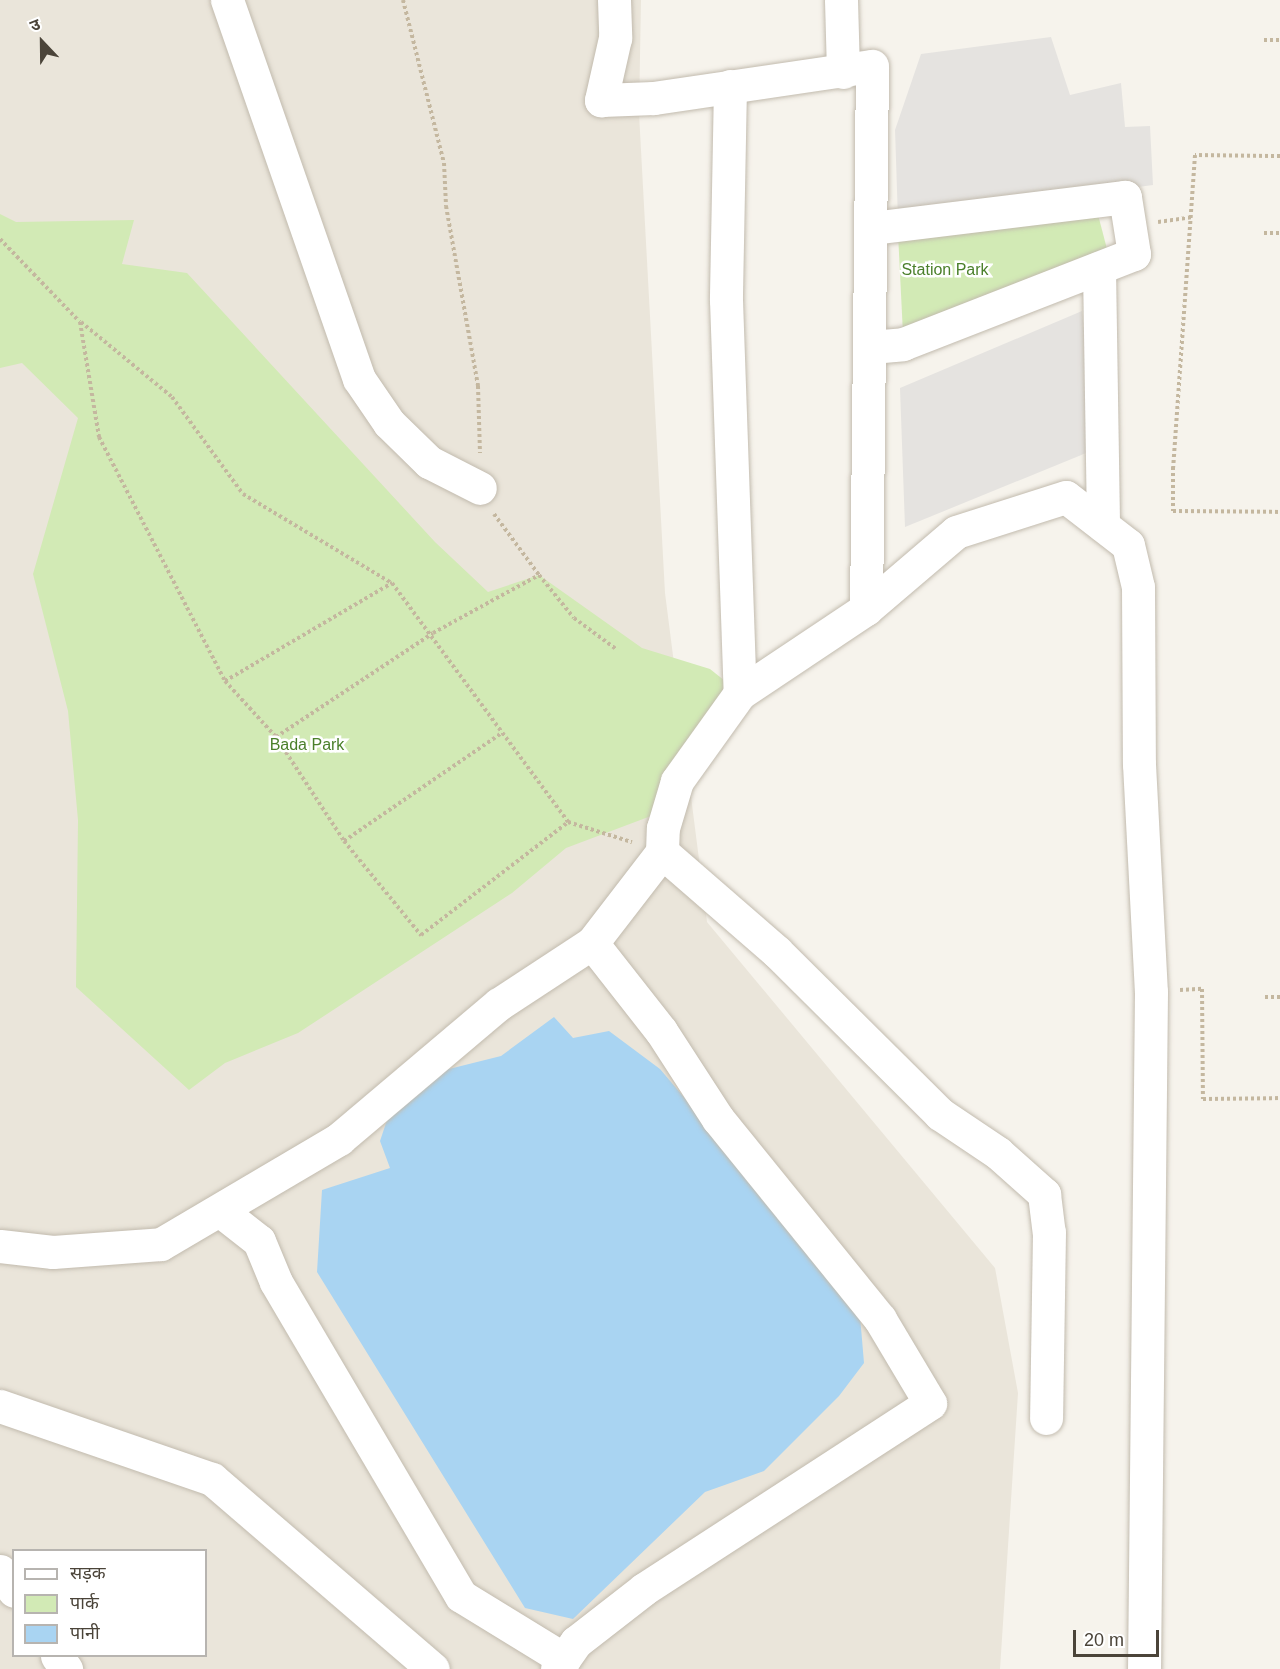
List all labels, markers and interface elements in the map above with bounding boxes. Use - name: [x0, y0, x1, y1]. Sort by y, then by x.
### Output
- north arrow: [12, 12, 72, 72]
- text: उ: [28, 15, 43, 34]
- park label: Station Park: [901, 260, 989, 280]
- park label: Bada Park: [270, 735, 344, 755]
- legend: [12, 1549, 207, 1657]
- text: सड़क: [70, 1563, 106, 1583]
- text: पार्क: [70, 1593, 99, 1613]
- scale bar: [1076, 1618, 1162, 1656]
- text: पानी: [70, 1623, 100, 1643]
- text: 20 m: [1084, 1630, 1124, 1650]

